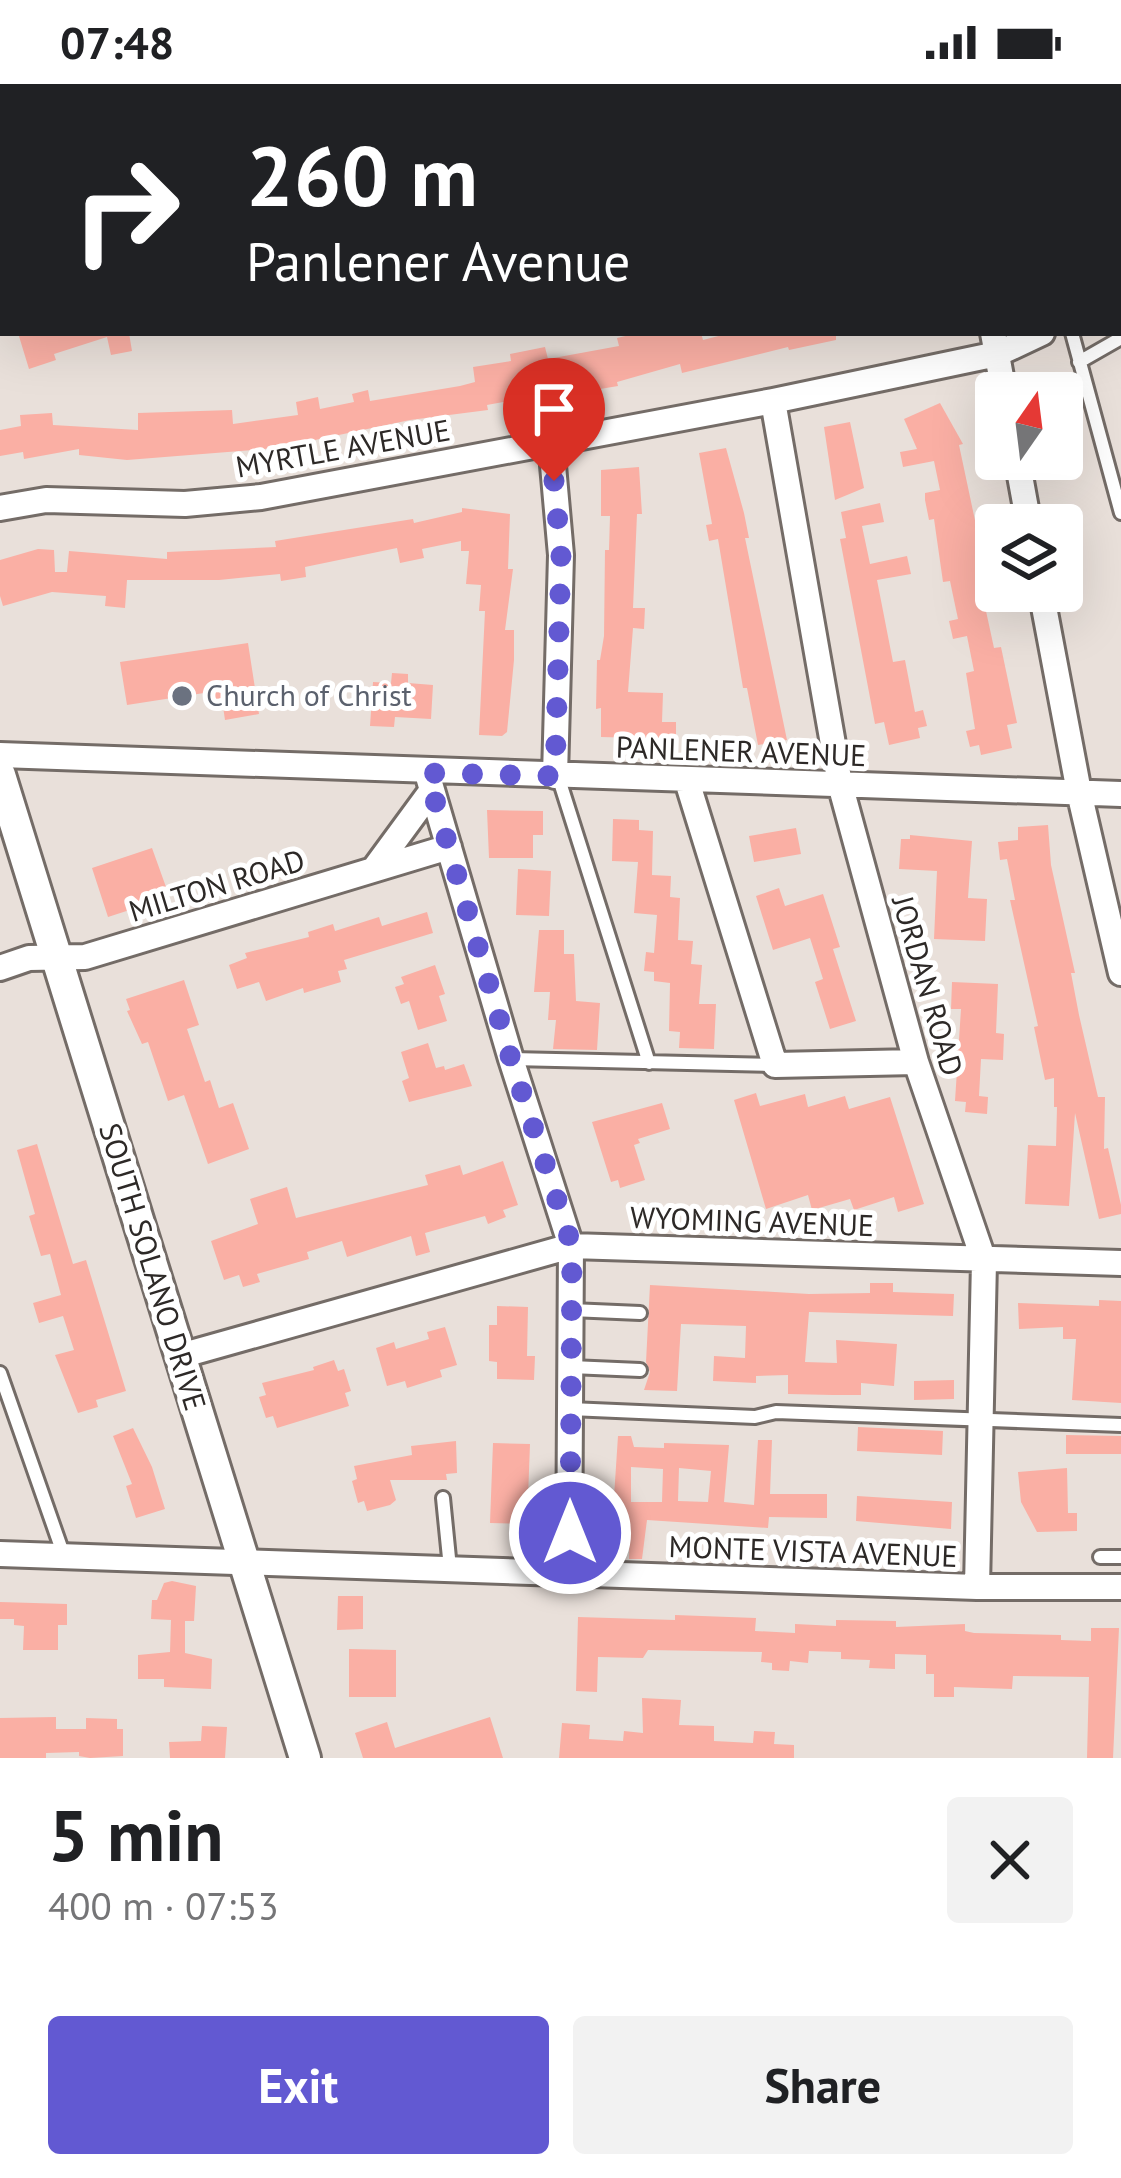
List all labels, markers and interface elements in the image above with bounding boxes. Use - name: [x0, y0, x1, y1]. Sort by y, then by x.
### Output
- text: 07:48: [60, 13, 174, 71]
- text: 260 m: [246, 120, 478, 229]
- icon: right: [48, 132, 204, 288]
- text: Panlener Avenue: [246, 226, 630, 296]
- pin: [503, 358, 605, 481]
- north arrow: [975, 372, 1083, 480]
- map controls: [975, 372, 1083, 612]
- icon: arrive: [521, 376, 587, 442]
- street label: MYRTLE AVENUE: [233, 409, 453, 486]
- button: layers: [975, 504, 1083, 612]
- place label: Church of Christ: [206, 675, 412, 714]
- marker: Church of Christ: [169, 683, 195, 709]
- street label: PANLENER AVENUE: [615, 727, 867, 774]
- street label: MILTON ROAD: [124, 839, 309, 930]
- street label: JORDAN ROAD: [884, 889, 973, 1080]
- street label: SOUTH SOLANO DRIVE: [91, 1118, 216, 1415]
- street label: WYOMING AVENUE: [629, 1197, 875, 1244]
- position arrow: [507, 1470, 633, 1596]
- street label: MONTE VISTA AVENUE: [668, 1526, 958, 1575]
- text: 5 min: [48, 1788, 224, 1881]
- button: close: [947, 1797, 1073, 1923]
- text: 400 m · 07:53: [48, 1880, 279, 1931]
- button: Exit: [48, 2016, 549, 2154]
- button: Share: [573, 2016, 1073, 2154]

